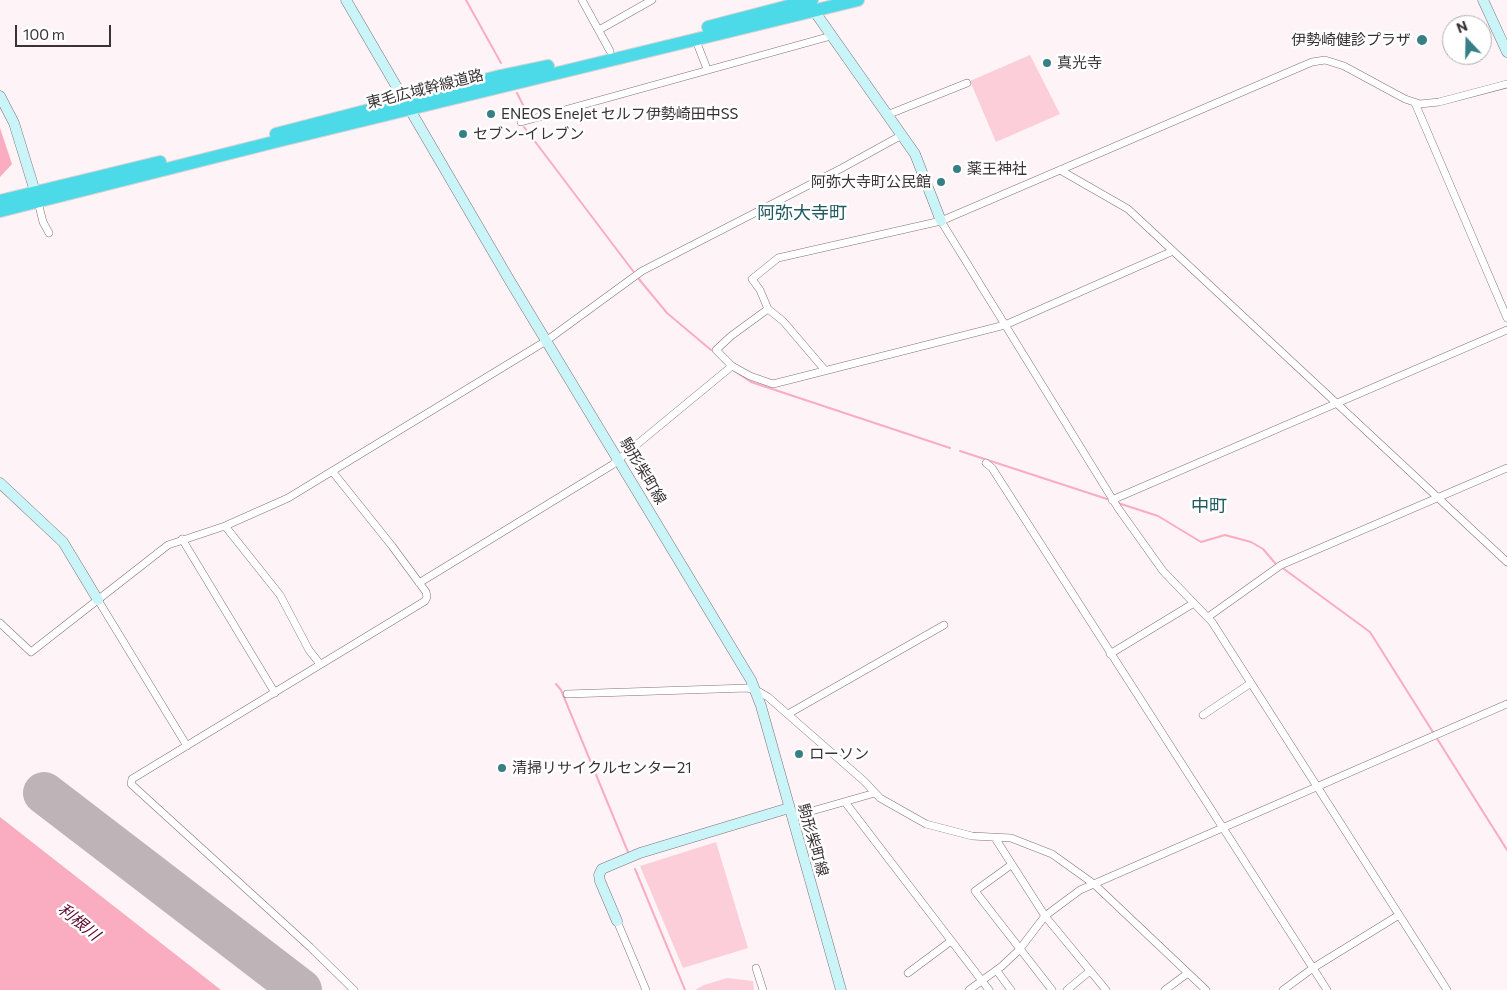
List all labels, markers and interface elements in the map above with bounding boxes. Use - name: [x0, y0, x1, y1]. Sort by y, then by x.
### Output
- scale bar: [18, 15, 114, 47]
- north arrow: [1442, 15, 1492, 65]
- text: N: [1454, 17, 1470, 36]
- text: 100 m: [23, 25, 65, 43]
- place label: 伊勢崎健診プラザ: [1291, 31, 1411, 49]
- marker: 伊勢崎健診プラザ: [1415, 33, 1429, 47]
- place label: 真光寺: [1057, 54, 1102, 72]
- marker: 真光寺: [1041, 57, 1053, 69]
- street label: 東毛広域幹線道路: [365, 66, 485, 112]
- place label: ENEOS EneJet セルフ伊勢崎田中SS: [501, 105, 738, 123]
- marker: ENEOS EneJet セルフ伊勢崎田中SS: [485, 108, 497, 120]
- place label: セブン-イレブン: [473, 125, 584, 143]
- marker: セブン-イレブン: [457, 128, 469, 140]
- place label: 薬王神社: [967, 160, 1027, 178]
- marker: 薬王神社: [951, 163, 963, 175]
- place label: 阿弥大寺町公民館: [811, 173, 931, 191]
- marker: 阿弥大寺町公民館: [935, 176, 947, 188]
- district label: 阿弥大寺町: [757, 202, 847, 224]
- street label: 駒形柴町線: [616, 434, 670, 508]
- district label: 中町: [1191, 495, 1227, 517]
- place label: ローソン: [809, 745, 869, 763]
- marker: ローソン: [793, 748, 805, 760]
- place label: 清掃リサイクルセンター21: [512, 759, 692, 777]
- marker: 清掃リサイクルセンター21: [496, 762, 508, 774]
- street label: 駒形柴町線: [794, 801, 832, 879]
- water label: 利根川: [54, 899, 104, 945]

